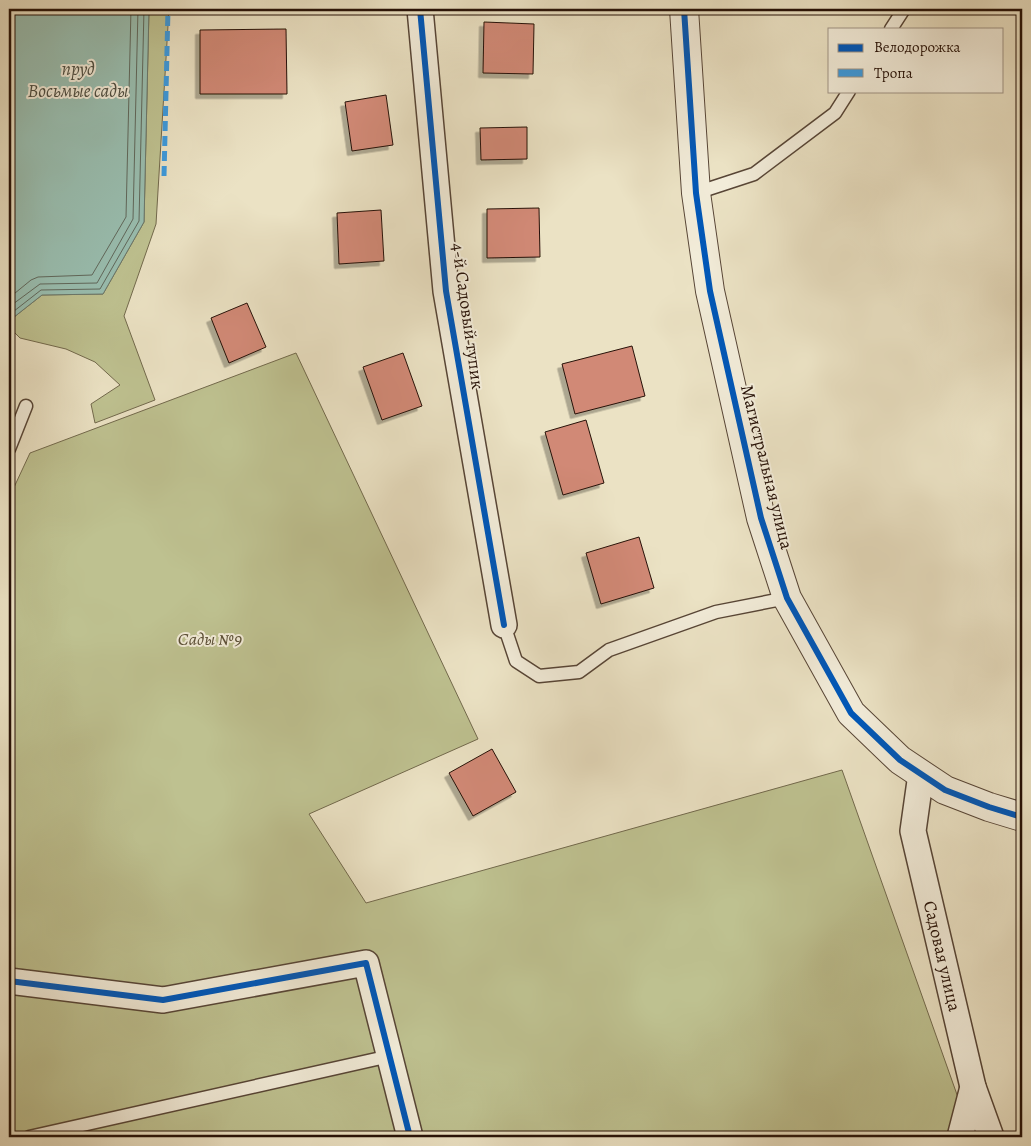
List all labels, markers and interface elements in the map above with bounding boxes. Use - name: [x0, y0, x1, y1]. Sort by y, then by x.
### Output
- legend: [828, 28, 1004, 92]
- text: Велодорожка: [874, 37, 961, 57]
- water label: пруд Восьмые сады: [28, 56, 128, 104]
- text: Тропа: [874, 63, 913, 83]
- street label: 4-й Садовый тупик: [446, 241, 490, 391]
- street label: Магистральная улица: [735, 382, 799, 552]
- park label: Сады №9: [178, 627, 242, 651]
- street label: Садовая улица: [918, 898, 967, 1014]

